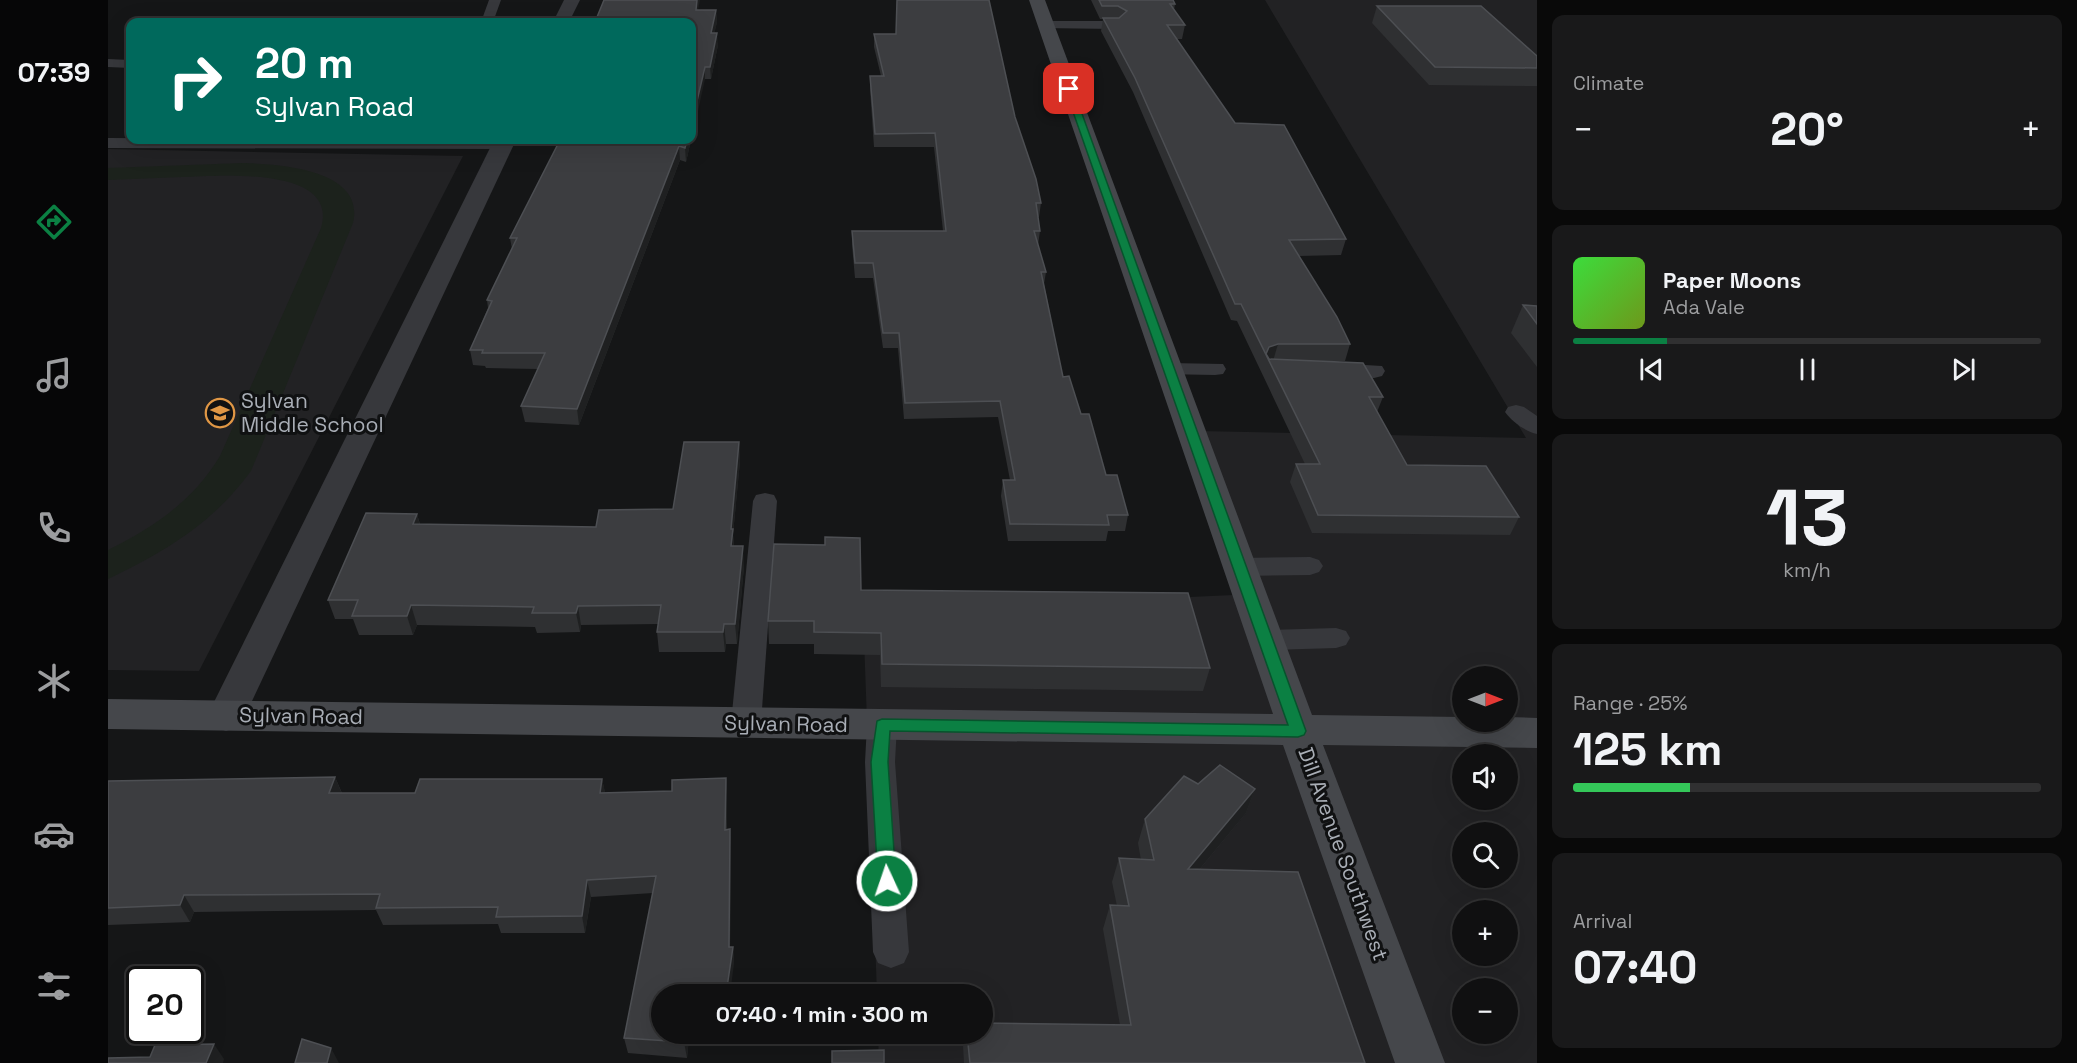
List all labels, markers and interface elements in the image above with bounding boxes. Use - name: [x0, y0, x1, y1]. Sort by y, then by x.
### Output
- text: 20 m: [255, 37, 354, 90]
- icon: right: [156, 42, 234, 120]
- text: 07:39: [17, 55, 91, 90]
- pin: [1043, 63, 1094, 114]
- text: Climate: [1573, 70, 1644, 96]
- icon: arrive: [1052, 72, 1085, 105]
- text: Sylvan Road: [255, 89, 414, 124]
- text: 20°: [1770, 101, 1844, 158]
- text: −: [1573, 109, 1593, 151]
- text: +: [2021, 109, 2041, 151]
- icon: directions: [33, 201, 75, 243]
- text: Paper Moons: [1663, 266, 1801, 294]
- text: Ada Vale: [1663, 294, 1745, 320]
- icon: previous: [1635, 353, 1668, 386]
- icon: pause: [1791, 353, 1824, 386]
- icon: next: [1947, 353, 1980, 386]
- icon: music: [33, 354, 75, 396]
- place label: Sylvan Middle School: [241, 387, 384, 438]
- school or university icon: Sylvan Middle School: [204, 397, 236, 429]
- text: 13: [1766, 468, 1848, 568]
- icon: phone: [33, 507, 75, 549]
- text: km/h: [1783, 557, 1831, 583]
- icon: climate: [33, 660, 75, 702]
- north arrow: [1452, 666, 1518, 732]
- map controls: [1452, 666, 1518, 1044]
- text: Range · 25%: [1573, 690, 1688, 716]
- street label: Sylvan Road: [239, 701, 363, 730]
- street label: Sylvan Road: [724, 709, 848, 738]
- text: 125 km: [1573, 721, 1722, 778]
- street label: Dill Avenue Southwest: [1292, 744, 1395, 964]
- button: sound: [1452, 744, 1518, 810]
- icon: car: [33, 813, 75, 855]
- button: search: [1452, 822, 1518, 888]
- position arrow: [855, 849, 919, 913]
- button: +: [1452, 900, 1518, 966]
- text: Arrival: [1573, 908, 1632, 934]
- text: 07:40: [1573, 939, 1697, 996]
- icon: filters: [33, 965, 75, 1007]
- speed limit sign: 20: [126, 966, 204, 1044]
- button: −: [1452, 978, 1518, 1044]
- text: 07:40 · 1 min · 300 m: [716, 1000, 928, 1028]

